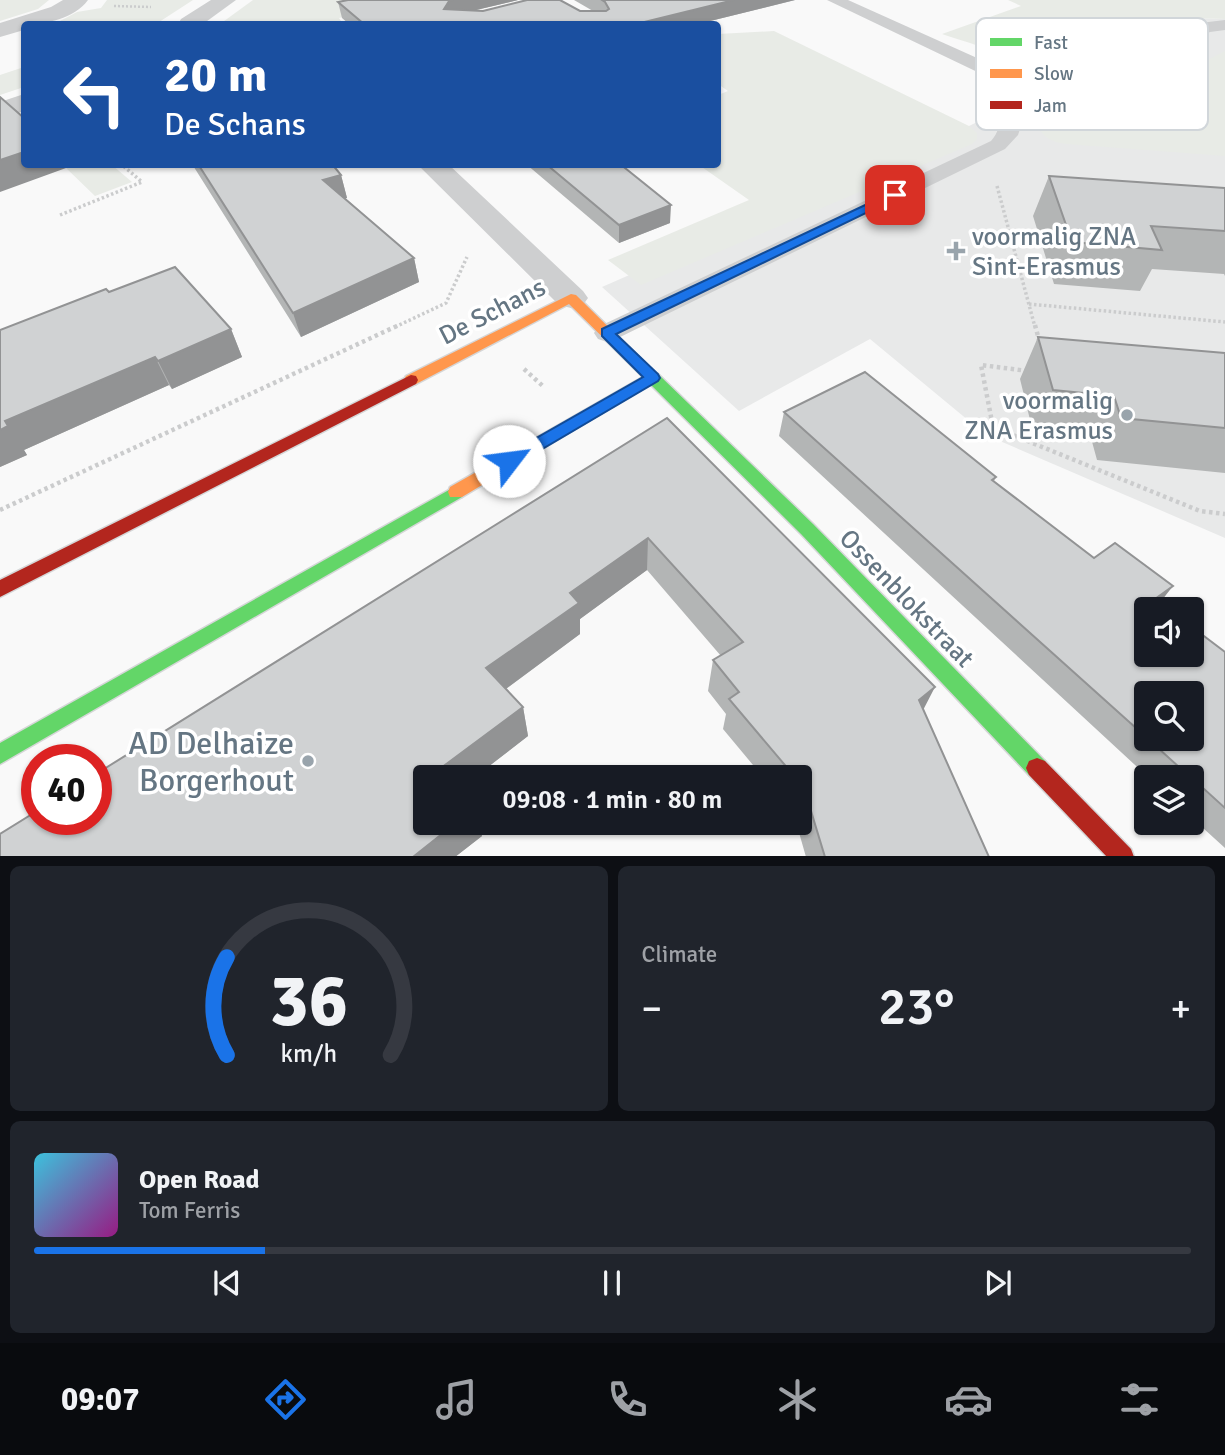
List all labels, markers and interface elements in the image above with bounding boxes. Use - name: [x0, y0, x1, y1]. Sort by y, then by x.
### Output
- legend: [976, 18, 1208, 130]
- text: Fast: [1034, 31, 1068, 55]
- text: 20 m: [164, 45, 267, 105]
- icon: left: [49, 49, 140, 140]
- text: Slow: [1034, 62, 1074, 86]
- text: Jam: [1034, 94, 1067, 118]
- text: De Schans: [164, 105, 306, 144]
- pin: [865, 165, 925, 225]
- icon: arrive: [876, 176, 914, 214]
- place label: voormalig ZNA Sint-Erasmus: [972, 221, 1136, 283]
- marker: voormalig ZNA Sint-Erasmus: [946, 241, 966, 261]
- street label: De Schans: [434, 271, 551, 352]
- place label: voormalig ZNA Erasmus: [964, 385, 1113, 447]
- marker: voormalig ZNA Erasmus: [1119, 407, 1135, 423]
- position arrow: [472, 424, 546, 498]
- street label: Ossenblokstraat: [832, 523, 980, 674]
- map controls: [1134, 597, 1204, 835]
- button: sound: [1134, 597, 1204, 667]
- button: search: [1134, 681, 1204, 751]
- place label: AD Delhaize Borgerhout: [128, 724, 294, 800]
- speed limit sign: 40: [21, 744, 112, 835]
- marker: AD Delhaize Borgerhout: [300, 753, 316, 769]
- button: layers: [1134, 765, 1204, 835]
- text: 09:08 · 1 min · 80 m: [503, 784, 722, 816]
- text: Climate: [642, 940, 717, 969]
- text: 36: [269, 957, 348, 1046]
- text: 23°: [878, 975, 954, 1039]
- text: −: [642, 985, 662, 1032]
- text: +: [1170, 985, 1191, 1032]
- text: km/h: [280, 1037, 337, 1068]
- text: Open Road: [139, 1164, 260, 1196]
- text: Tom Ferris: [139, 1196, 240, 1225]
- icon: previous: [208, 1264, 246, 1302]
- icon: pause: [593, 1264, 631, 1302]
- icon: next: [979, 1264, 1017, 1302]
- icon: directions: [261, 1375, 310, 1424]
- icon: music: [432, 1375, 481, 1424]
- icon: phone: [603, 1375, 652, 1424]
- icon: climate: [773, 1375, 822, 1424]
- icon: car: [944, 1375, 993, 1424]
- icon: filters: [1115, 1375, 1164, 1424]
- text: 09:07: [61, 1380, 139, 1419]

